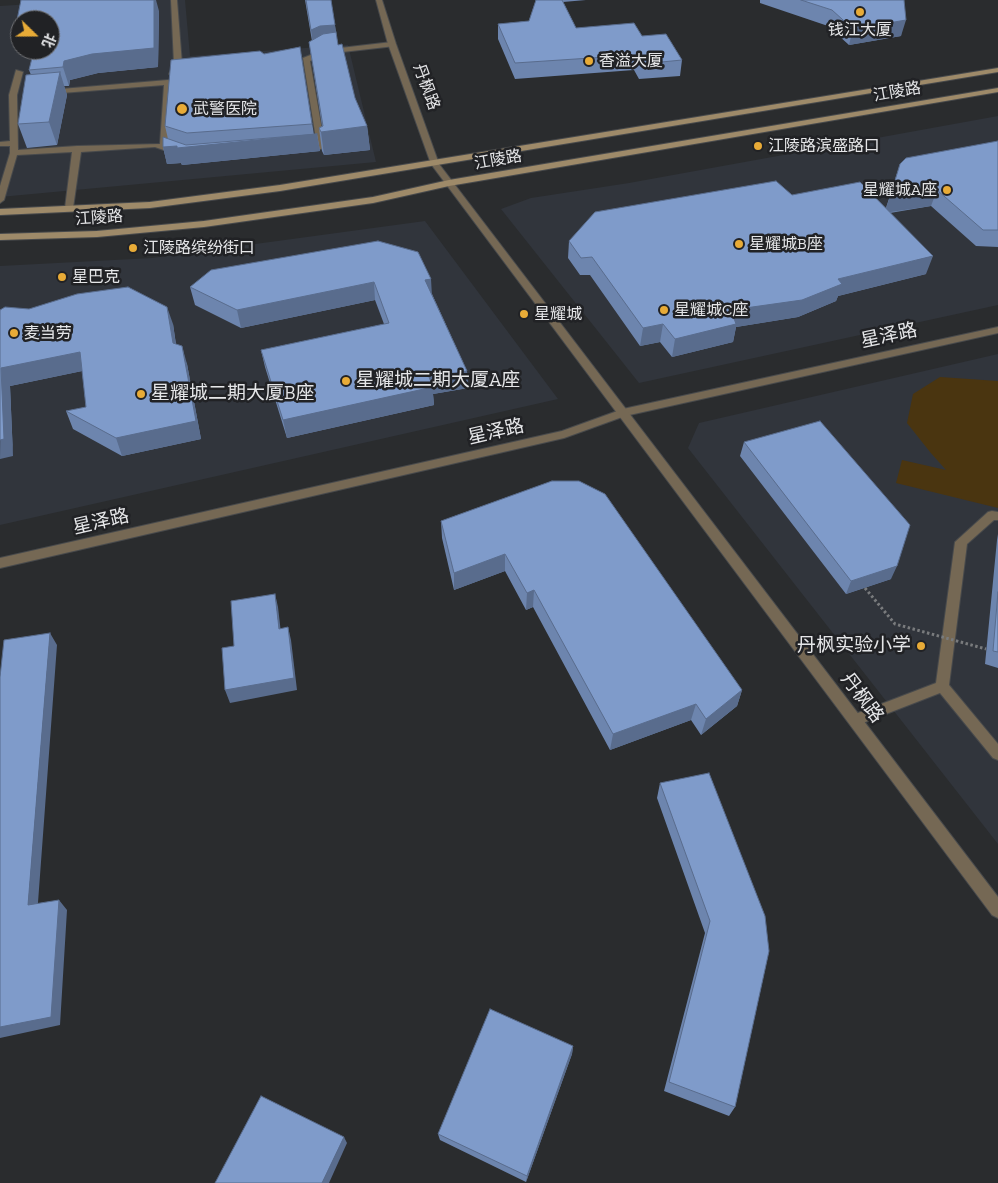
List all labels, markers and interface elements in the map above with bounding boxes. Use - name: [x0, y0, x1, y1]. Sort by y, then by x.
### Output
- marker: 钱江大厦: [854, 6, 866, 18]
- north arrow: [10, 10, 60, 60]
- place label: 钱江大厦: [828, 20, 892, 40]
- text: 北: [38, 31, 59, 50]
- place label: 香溢大厦: [599, 51, 663, 71]
- marker: 香溢大厦: [583, 55, 595, 67]
- street label: 丹枫路: [409, 61, 443, 113]
- street label: 江陵路: [872, 78, 922, 106]
- place label: 武警医院: [193, 99, 257, 119]
- marker: 武警医院: [175, 102, 189, 116]
- place label: 江陵路滨盛路口: [768, 136, 880, 156]
- marker: 江陵路滨盛路口: [752, 140, 764, 152]
- street label: 江陵路: [473, 146, 523, 174]
- place label: 星耀城A座: [863, 180, 937, 200]
- marker: 星耀城A座: [941, 184, 953, 196]
- street label: 江陵路: [74, 207, 124, 229]
- place label: 星耀城B座: [749, 234, 823, 254]
- place label: 江陵路缤纷街口: [143, 238, 255, 258]
- marker: 星耀城B座: [733, 238, 745, 250]
- marker: 江陵路缤纷街口: [127, 242, 139, 254]
- place label: 星巴克: [72, 267, 120, 287]
- marker: 星巴克: [56, 271, 68, 283]
- place label: 星耀城C座: [674, 300, 748, 320]
- place label: 星耀城: [534, 304, 582, 324]
- marker: 星耀城C座: [658, 304, 670, 316]
- marker: 星耀城: [518, 308, 530, 320]
- street label: 星泽路: [859, 319, 919, 353]
- place label: 麦当劳: [24, 323, 72, 343]
- marker: 麦当劳: [8, 327, 20, 339]
- place label: 星耀城二期大厦A座: [356, 370, 520, 392]
- marker: 星耀城二期大厦A座: [340, 375, 352, 387]
- place label: 星耀城二期大厦B座: [151, 383, 314, 405]
- marker: 星耀城二期大厦B座: [135, 388, 147, 400]
- street label: 星泽路: [466, 414, 526, 450]
- street label: 星泽路: [71, 504, 131, 540]
- place label: 丹枫实验小学: [797, 635, 911, 657]
- marker: 丹枫实验小学: [915, 640, 927, 652]
- street label: 丹枫路: [836, 668, 888, 728]

